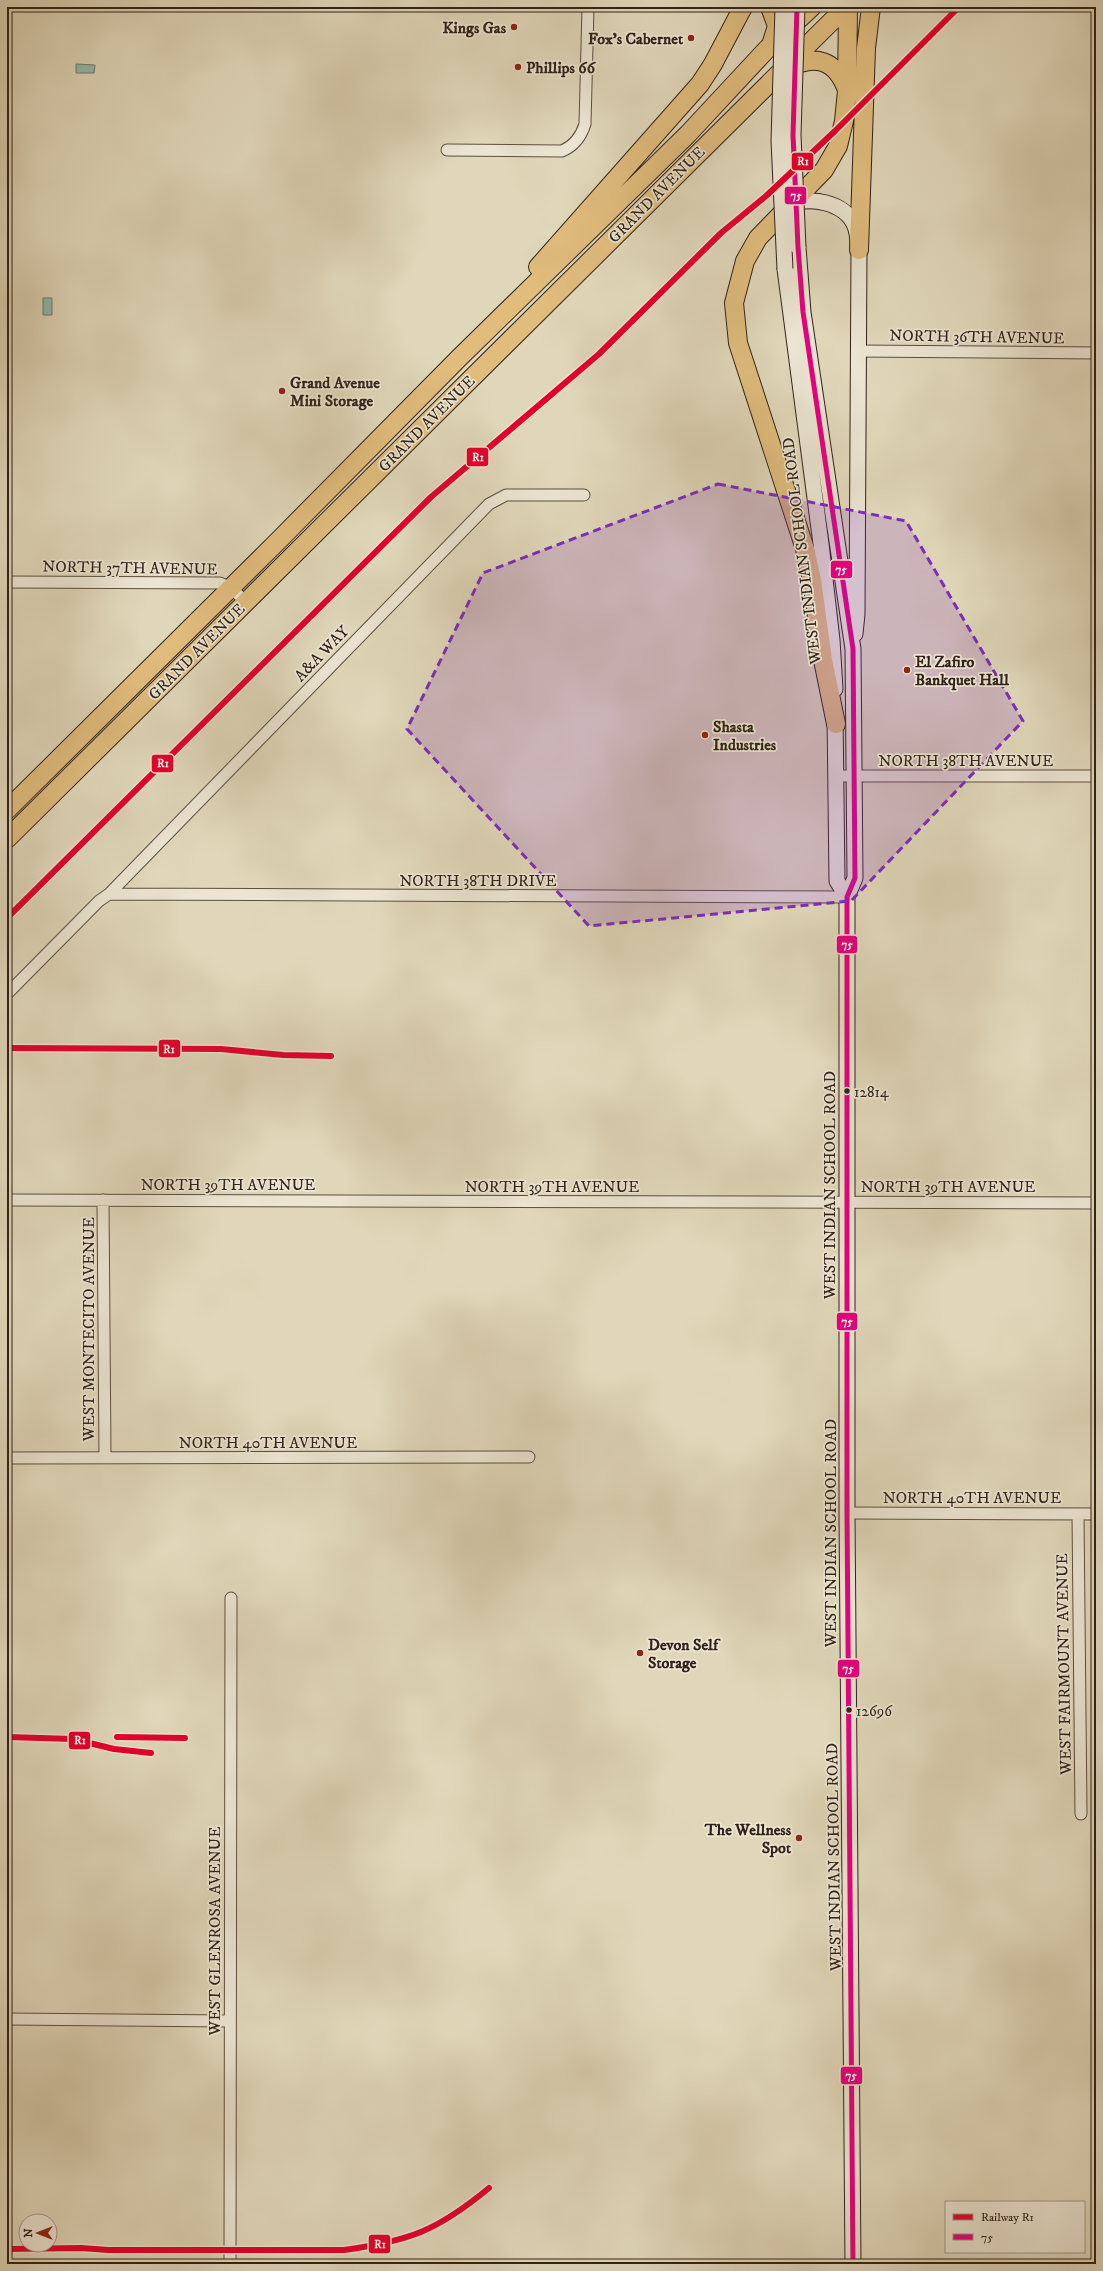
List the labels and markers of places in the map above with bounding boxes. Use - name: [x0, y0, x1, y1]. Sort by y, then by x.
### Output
- place label: Kings Gas: [442, 18, 507, 38]
- marker: Kings Gas: [509, 22, 519, 32]
- place label: Fox's Cabernet: [588, 29, 684, 49]
- marker: Fox's Cabernet: [686, 33, 696, 43]
- place label: Phillips 66: [526, 58, 597, 78]
- marker: Phillips 66: [513, 62, 523, 72]
- place label: Grand Avenue Mini Storage: [290, 373, 380, 411]
- marker: Grand Avenue Mini Storage: [277, 386, 287, 396]
- place label: El Zafiro Bankquet Hall: [915, 652, 1010, 691]
- marker: El Zafiro Bankquet Hall: [902, 665, 912, 675]
- place label: Shasta Industries: [713, 717, 777, 755]
- marker: Shasta Industries: [700, 730, 710, 740]
- place label: 12814: [854, 1083, 889, 1102]
- marker: 12814: [842, 1086, 852, 1096]
- place label: Devon Self Storage: [648, 1635, 721, 1673]
- marker: Devon Self Storage: [635, 1648, 645, 1658]
- place label: 12696: [856, 1702, 893, 1721]
- marker: 12696: [844, 1705, 854, 1715]
- place label: The Wellness Spot: [704, 1820, 792, 1858]
- marker: The Wellness Spot: [794, 1833, 804, 1843]

